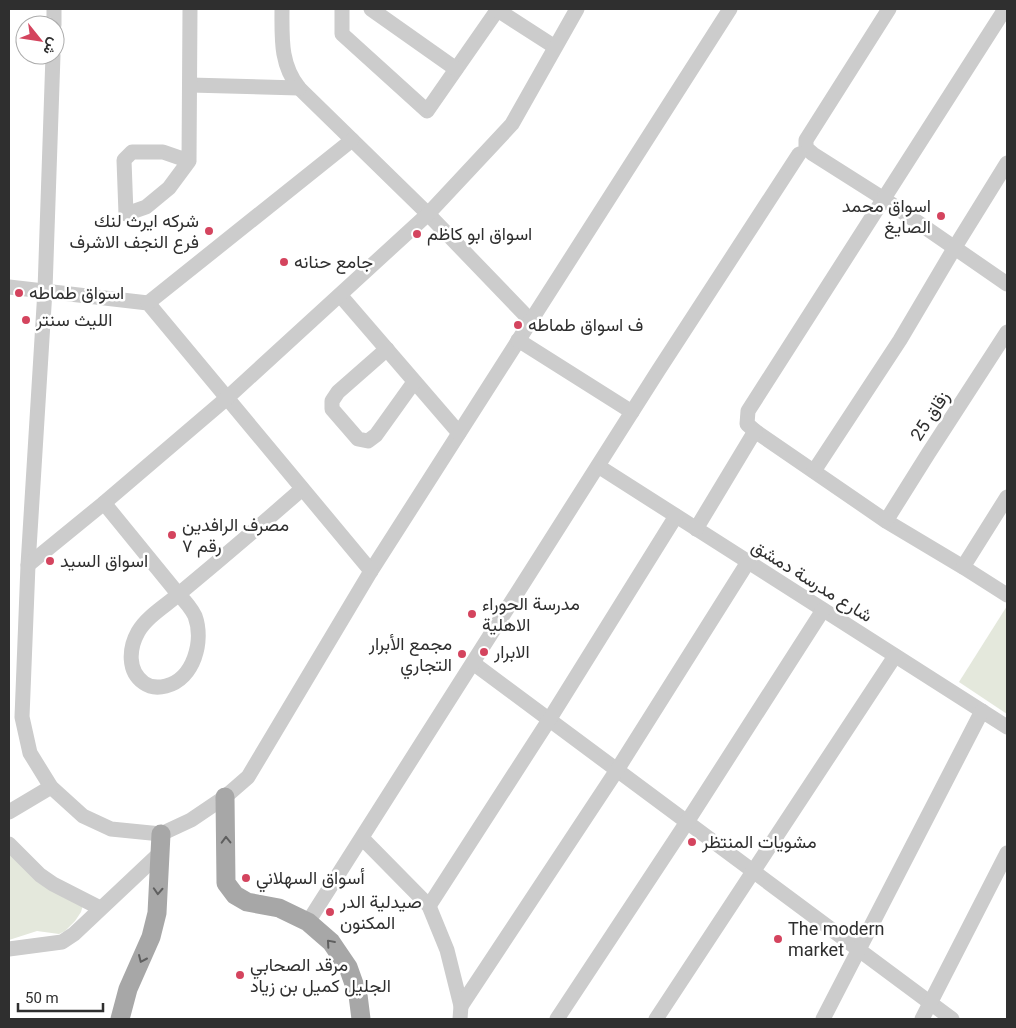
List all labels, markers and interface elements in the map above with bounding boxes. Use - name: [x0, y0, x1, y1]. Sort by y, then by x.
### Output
- north arrow: [15, 15, 65, 65]
- text: ش: [39, 35, 62, 58]
- place label: اسواق محمد الصايغ: [842, 195, 931, 239]
- place label: شركه ايرث لنك فرع النجف الاشرف: [69, 210, 199, 254]
- marker: اسواق محمد الصايغ: [935, 210, 947, 222]
- place label: اسواق ابو كاظم: [427, 223, 532, 246]
- marker: شركه ايرث لنك فرع النجف الاشرف: [203, 225, 215, 237]
- marker: اسواق ابو كاظم: [411, 228, 423, 240]
- place label: جامع حنانه: [294, 251, 373, 274]
- marker: جامع حنانه: [278, 256, 290, 268]
- place label: اسواق طماطه: [29, 282, 124, 304]
- marker: اسواق طماطه: [13, 287, 25, 299]
- place label: الليث سنتر: [35, 309, 112, 331]
- marker: الليث سنتر: [20, 314, 32, 326]
- place label: ف اسواق طماطه: [528, 314, 643, 336]
- marker: ف اسواق طماطه: [512, 319, 524, 331]
- street label: زقاق 25: [906, 387, 954, 445]
- place label: مصرف الرافدين رقم ٧: [182, 514, 289, 558]
- marker: مصرف الرافدين رقم ٧: [166, 529, 178, 541]
- street label: شارع مدرسة دمشق: [747, 535, 877, 628]
- place label: اسواق السيد: [60, 550, 148, 572]
- marker: اسواق السيد: [44, 555, 56, 567]
- place label: مدرسة الحوراء الاهلية: [482, 593, 580, 635]
- marker: مدرسة الحوراء الاهلية: [466, 608, 478, 620]
- place label: مجمع الأبرار التجاري: [368, 633, 452, 680]
- place label: الابرار: [493, 641, 530, 663]
- marker: الابرار: [478, 646, 490, 658]
- marker: مجمع الأبرار التجاري: [456, 648, 468, 660]
- place label: مشويات المنتظر: [701, 831, 817, 853]
- one-way arrow: [220, 835, 231, 843]
- marker: مشويات المنتظر: [686, 836, 698, 848]
- place label: أسواق السهلاني: [256, 867, 365, 893]
- marker: أسواق السهلاني: [240, 872, 252, 884]
- one-way arrow: [153, 887, 164, 895]
- place label: صيدلية الدر المكنون: [339, 891, 422, 934]
- marker: صيدلية الدر المكنون: [324, 906, 336, 918]
- place label: The modern market: [788, 918, 884, 960]
- marker: The modern market: [772, 933, 784, 945]
- one-way arrow: [327, 940, 336, 949]
- one-way arrow: [137, 954, 148, 963]
- place label: مرقد الصحابي الجليل كميل بن زياد: [250, 954, 391, 997]
- marker: مرقد الصحابي الجليل كميل بن زياد: [234, 969, 246, 981]
- scale bar: [18, 980, 102, 1012]
- text: 50 m: [25, 989, 59, 1007]

